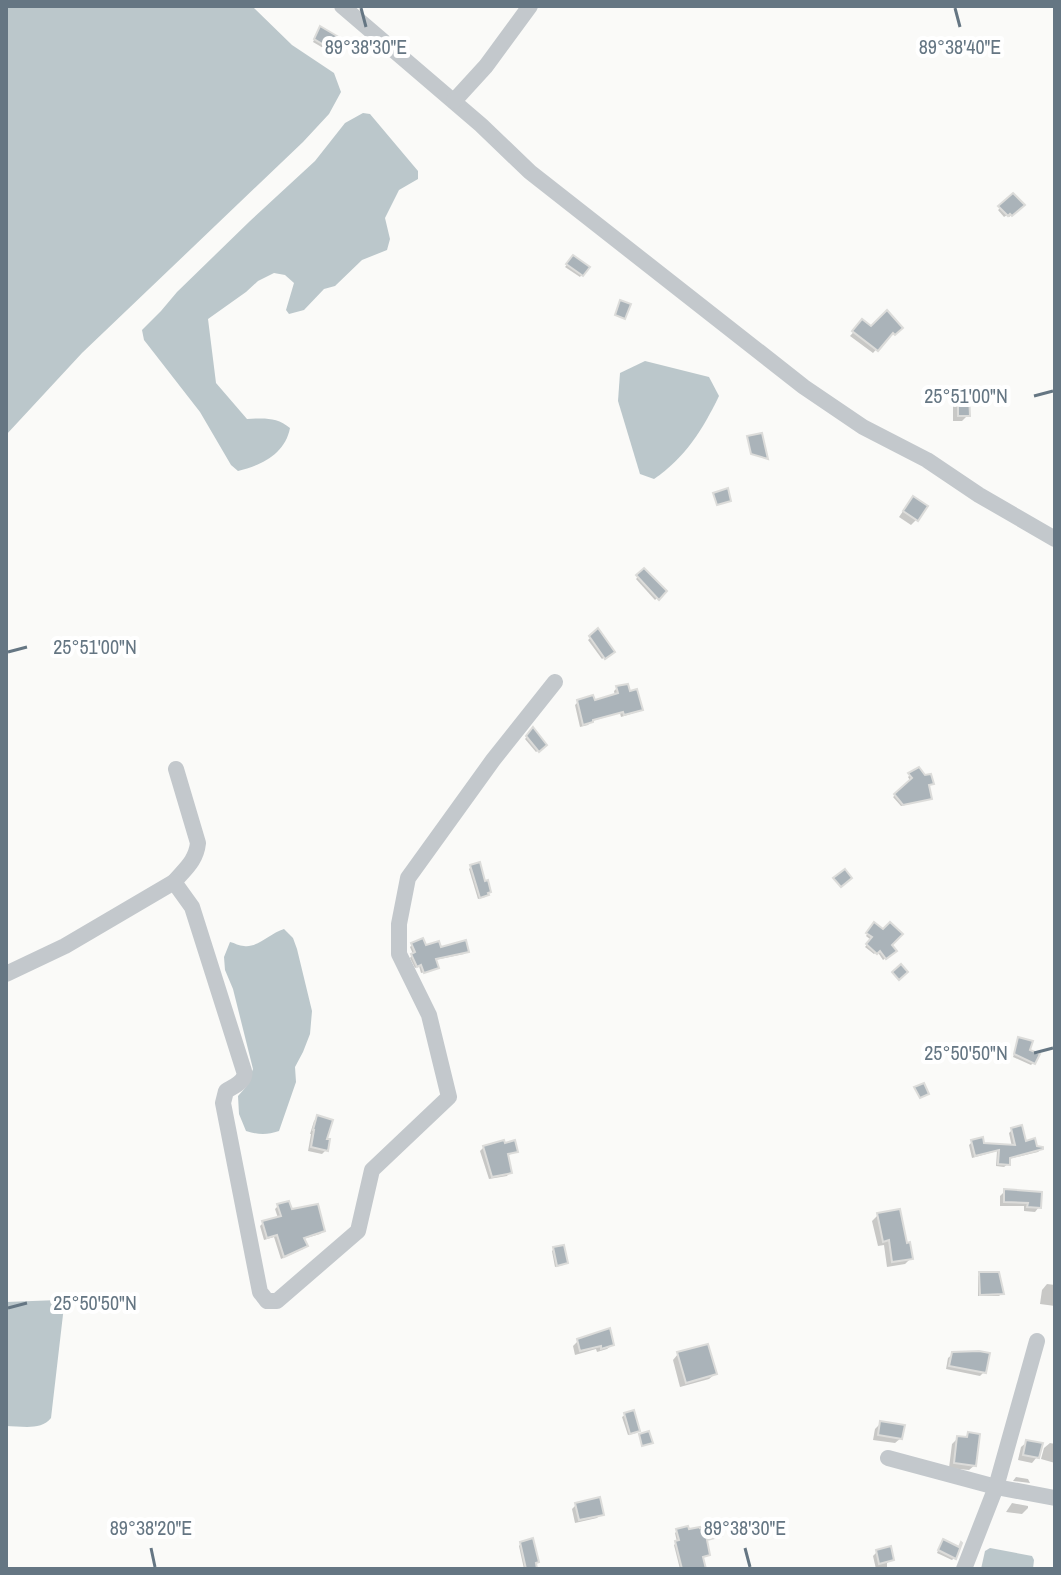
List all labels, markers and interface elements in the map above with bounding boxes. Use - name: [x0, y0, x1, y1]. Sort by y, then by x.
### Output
- text: 89°38'30"E: [325, 33, 407, 60]
- text: 89°38'40"E: [919, 33, 1001, 60]
- text: 25°51'00"N: [924, 382, 1008, 409]
- text: 25°51'00"N: [53, 633, 137, 660]
- text: 25°50'50"N: [924, 1039, 1008, 1066]
- text: 25°50'50"N: [53, 1289, 137, 1316]
- text: 89°38'20"E: [110, 1514, 192, 1541]
- text: 89°38'30"E: [704, 1514, 786, 1541]

